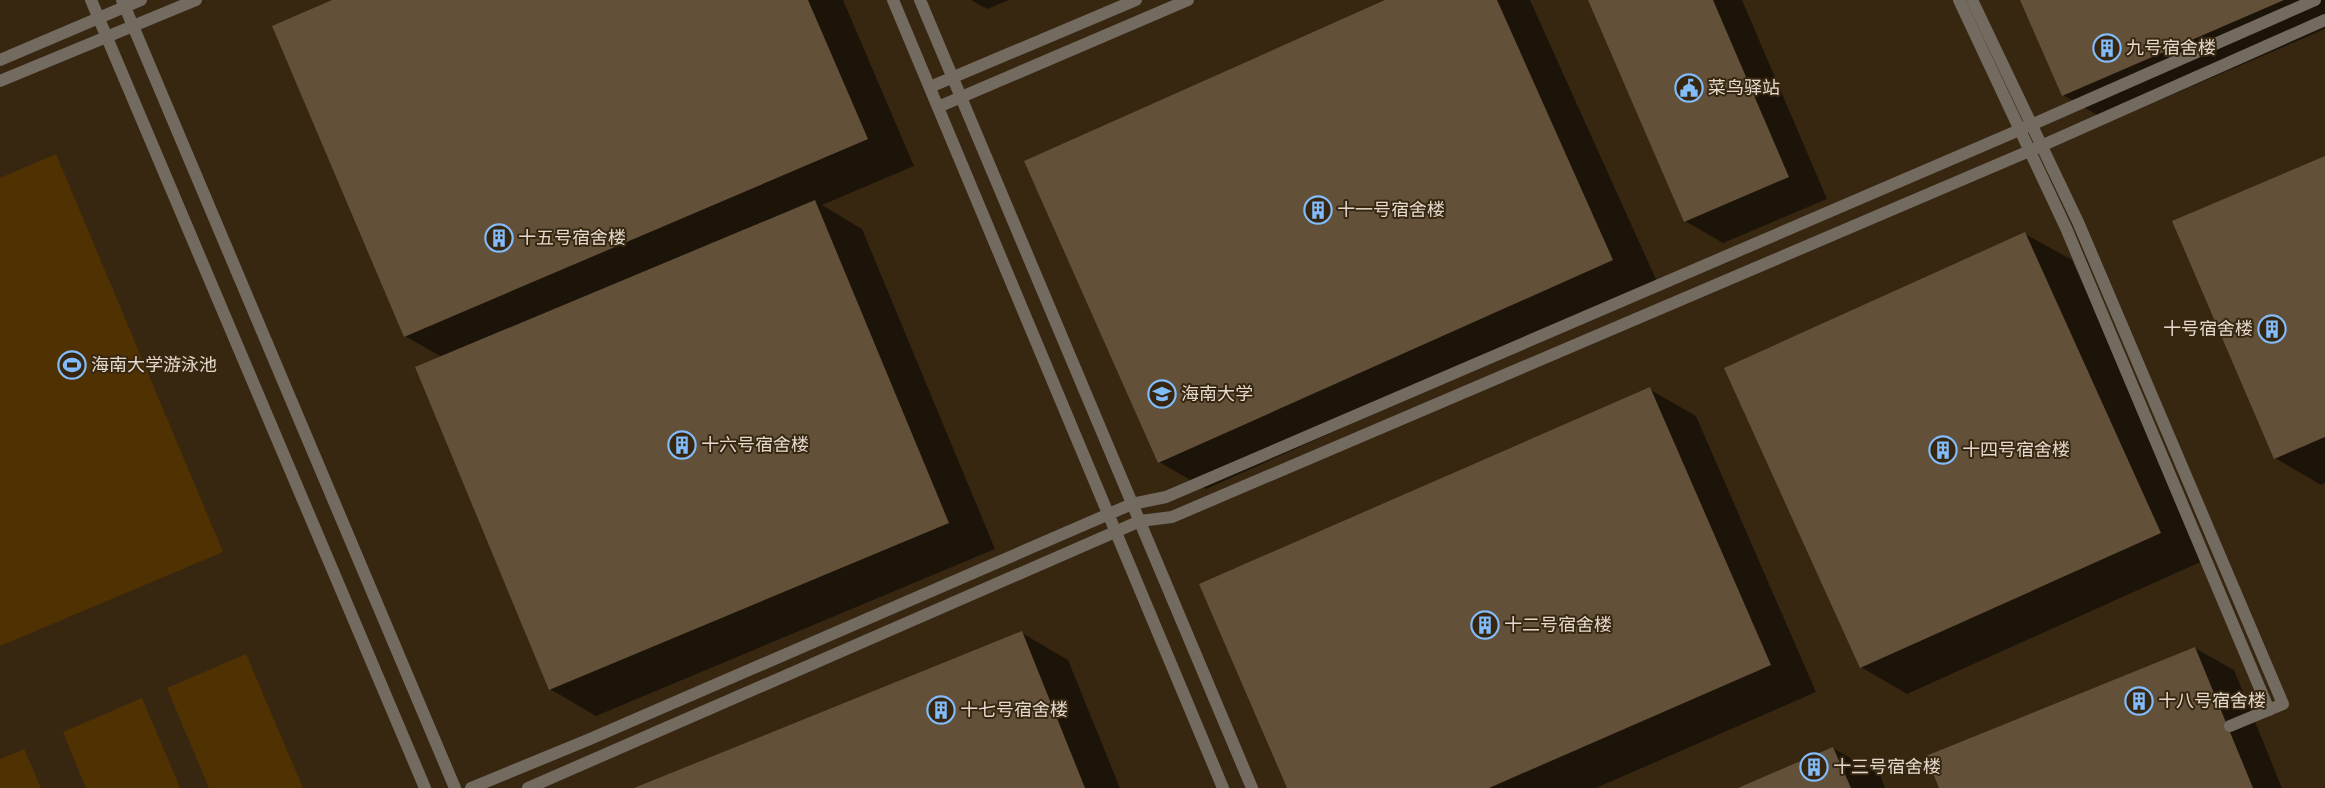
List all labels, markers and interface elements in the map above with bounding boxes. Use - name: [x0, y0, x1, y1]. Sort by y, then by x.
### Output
- building icon: 九号宿舍楼: [2092, 33, 2122, 63]
- place label: 九号宿舍楼: [2126, 37, 2216, 59]
- public building icon: 菜鸟驿站: [1674, 73, 1704, 103]
- place label: 菜鸟驿站: [1708, 77, 1780, 99]
- building icon: 十一号宿舍楼: [1303, 195, 1333, 225]
- place label: 十一号宿舍楼: [1337, 199, 1445, 221]
- building icon: 十五号宿舍楼: [484, 223, 514, 253]
- place label: 十五号宿舍楼: [518, 227, 626, 249]
- building icon: 十号宿舍楼: [2257, 314, 2287, 344]
- place label: 十号宿舍楼: [2163, 318, 2253, 340]
- sports icon: 海南大学游泳池: [57, 350, 87, 380]
- place label: 海南大学游泳池: [91, 354, 217, 376]
- school or university icon: 海南大学: [1147, 379, 1177, 409]
- place label: 海南大学: [1181, 383, 1253, 405]
- building icon: 十六号宿舍楼: [667, 430, 697, 460]
- place label: 十六号宿舍楼: [701, 434, 809, 456]
- building icon: 十四号宿舍楼: [1928, 435, 1958, 465]
- place label: 十四号宿舍楼: [1962, 439, 2070, 461]
- building icon: 十二号宿舍楼: [1470, 610, 1500, 640]
- place label: 十二号宿舍楼: [1504, 614, 1612, 636]
- building icon: 十八号宿舍楼: [2124, 686, 2154, 716]
- place label: 十八号宿舍楼: [2158, 690, 2266, 712]
- building icon: 十七号宿舍楼: [926, 695, 956, 725]
- place label: 十七号宿舍楼: [960, 699, 1068, 721]
- building icon: 十三号宿舍楼: [1799, 752, 1829, 782]
- place label: 十三号宿舍楼: [1833, 756, 1941, 778]

